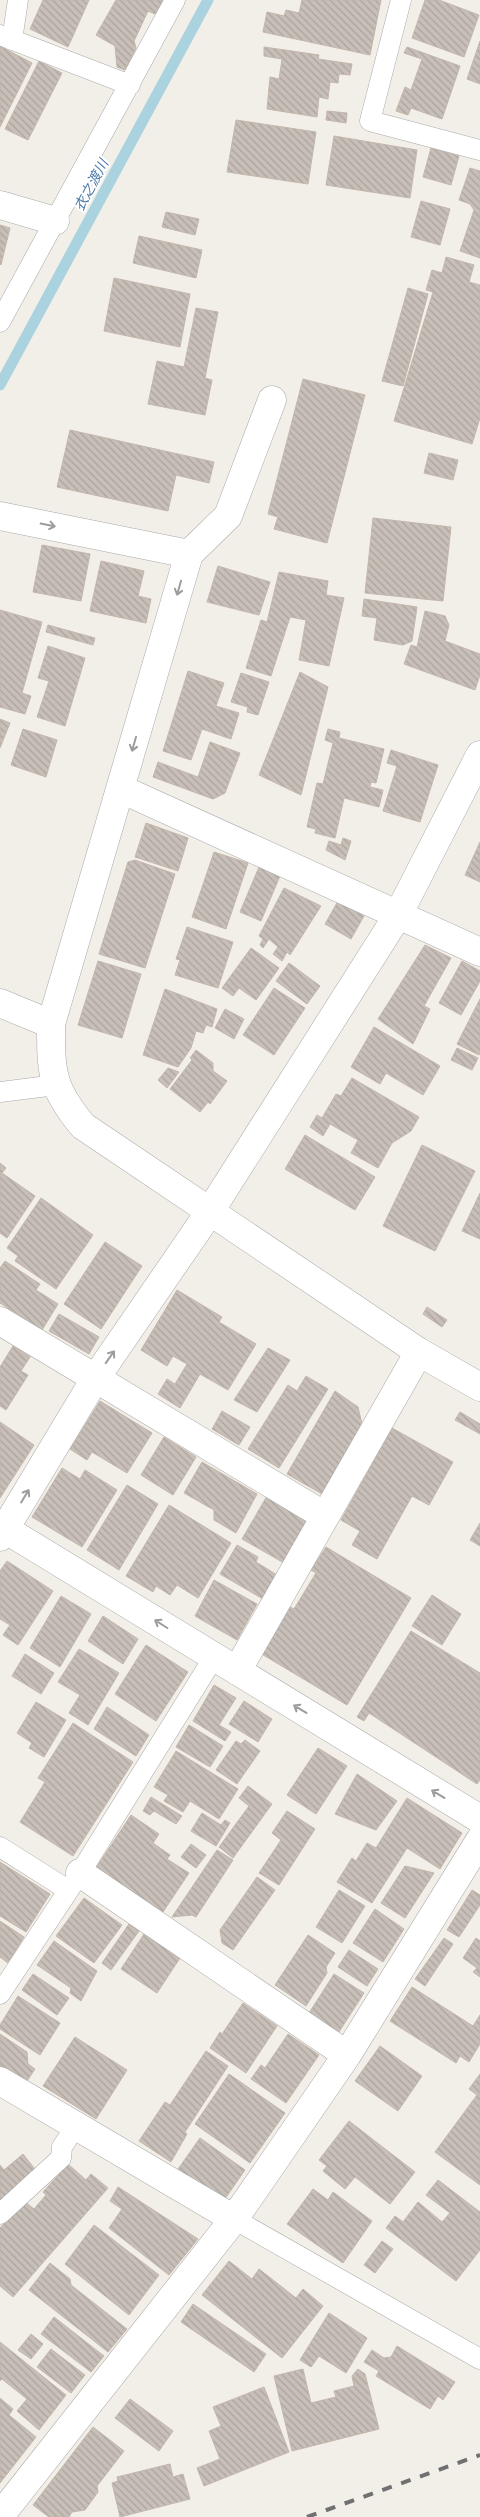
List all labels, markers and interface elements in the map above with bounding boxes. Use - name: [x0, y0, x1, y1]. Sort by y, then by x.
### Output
- water label: 衣之渡川: [70, 154, 113, 214]
- one-way arrow: [39, 521, 55, 531]
- one-way arrow: [174, 580, 184, 596]
- one-way arrow: [128, 736, 138, 752]
- one-way arrow: [105, 1350, 115, 1364]
- one-way arrow: [21, 1489, 31, 1503]
- one-way arrow: [154, 1619, 168, 1630]
- one-way arrow: [293, 1704, 307, 1714]
- one-way arrow: [432, 1788, 446, 1798]

